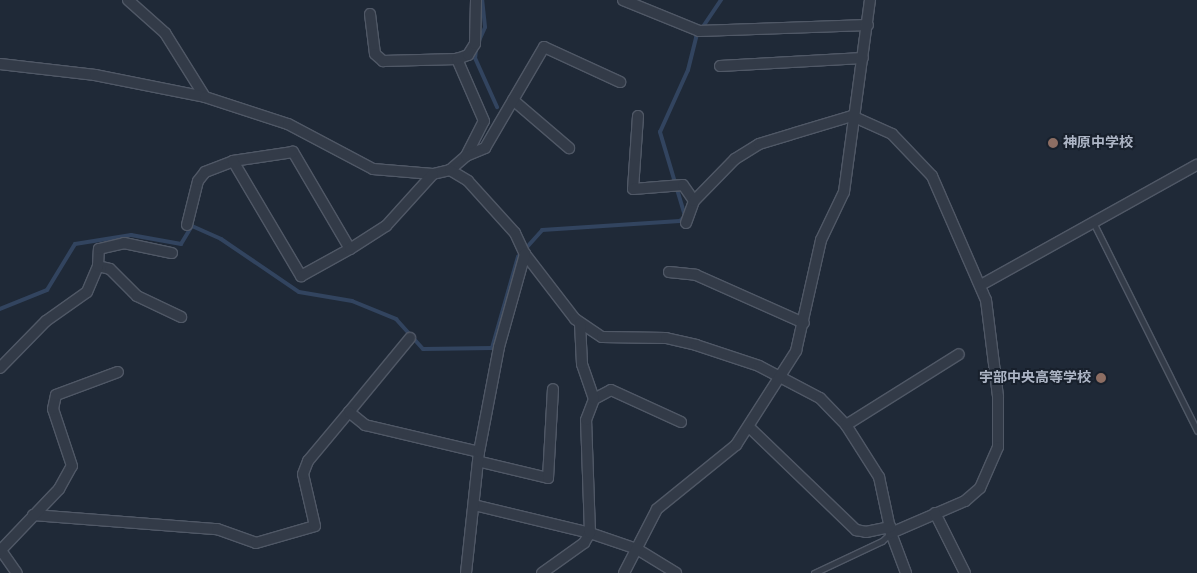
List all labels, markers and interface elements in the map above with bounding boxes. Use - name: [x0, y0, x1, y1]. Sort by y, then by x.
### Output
- place label: 神原中学校: [1063, 135, 1133, 151]
- marker: 神原中学校: [1047, 137, 1059, 149]
- place label: 宇部中央高等学校: [979, 370, 1091, 386]
- marker: 宇部中央高等学校: [1095, 372, 1107, 384]

